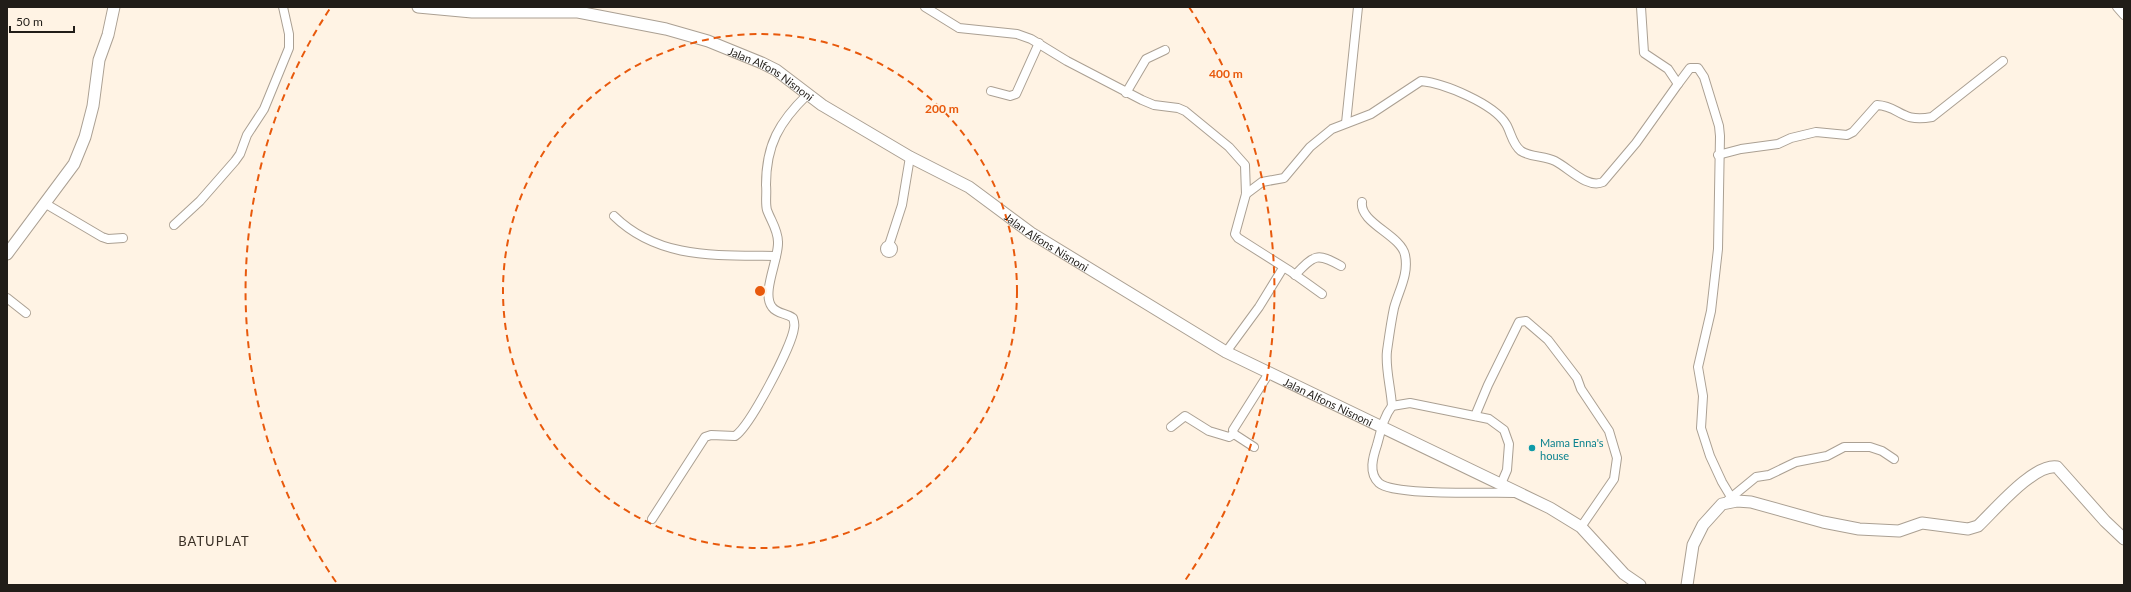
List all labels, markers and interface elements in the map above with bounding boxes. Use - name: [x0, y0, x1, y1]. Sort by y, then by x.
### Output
- scale bar: [10, 8, 74, 34]
- text: 50 m: [16, 14, 43, 29]
- street label: Jalan Alfons Nisnoni: [727, 44, 817, 103]
- text: 400 m: [1209, 66, 1243, 81]
- text: 200 m: [925, 101, 959, 116]
- street label: Jalan Alfons Nisnoni: [1003, 210, 1092, 273]
- centre of rings: [753, 284, 767, 298]
- street label: Jalan Alfons Nisnoni: [1282, 374, 1375, 428]
- place label: Mama Enna's house: [1540, 436, 1604, 462]
- marker: Mama Enna's house: [1527, 443, 1537, 453]
- district label: BATUPLAT: [178, 533, 250, 549]

